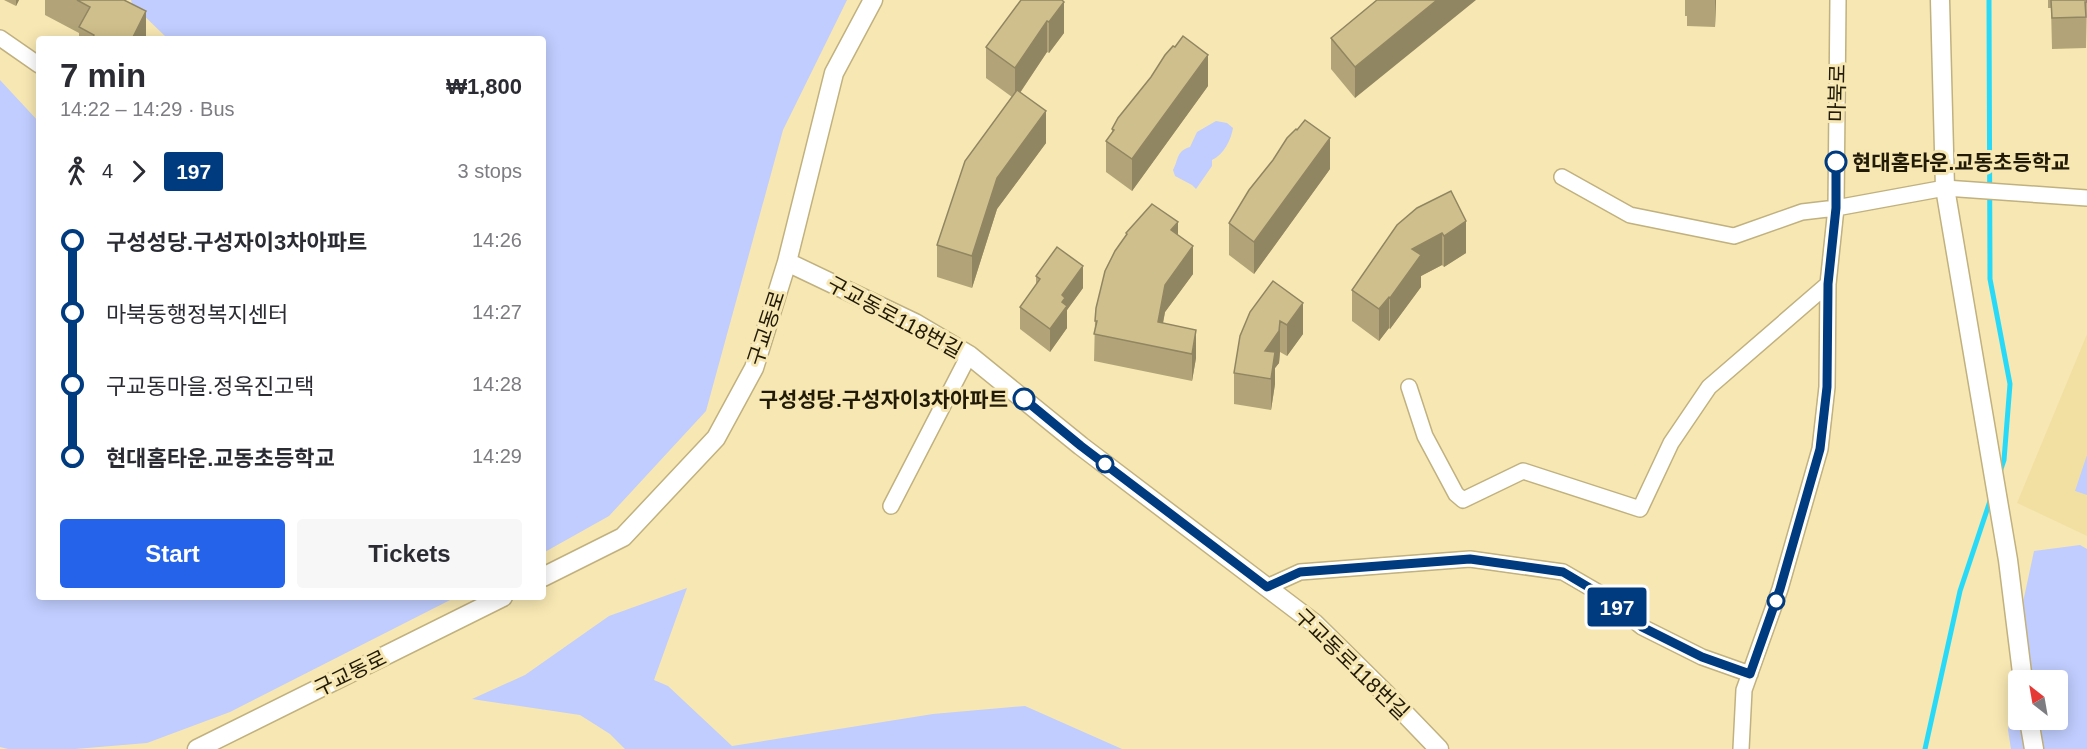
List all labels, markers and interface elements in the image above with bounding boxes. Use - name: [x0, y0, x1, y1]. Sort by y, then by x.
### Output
- text: 7 min: [60, 57, 146, 94]
- street label: 마북로: [1825, 64, 1849, 122]
- text: ₩1,800: [446, 74, 522, 99]
- text: 14:22 – 14:29 · Bus: [60, 98, 235, 120]
- marker: 현대홈타운.교동초등학교: [1825, 151, 1847, 173]
- place label: 현대홈타운.교동초등학교: [1852, 151, 2070, 174]
- icon: walk: [60, 155, 93, 188]
- icon: forward: [122, 155, 155, 188]
- text: 4: [102, 160, 113, 182]
- text: 197: [176, 160, 211, 183]
- text: 3 stops: [458, 160, 522, 182]
- text: 14:26: [472, 229, 522, 251]
- text: 구성성당.구성자이3차아파트: [106, 230, 367, 255]
- street label: 구교동로118번길: [824, 272, 966, 362]
- street label: 구교동로: [743, 288, 789, 368]
- text: 14:27: [472, 301, 522, 323]
- text: 마북동행정복지센터: [106, 302, 288, 327]
- text: 14:28: [472, 373, 522, 395]
- text: 구교동마을.정욱진고택: [106, 374, 315, 399]
- place label: 구성성당.구성자이3차아파트: [759, 388, 1008, 411]
- marker: 구성성당.구성자이3차아파트: [1013, 388, 1035, 410]
- text: 14:29: [472, 445, 522, 467]
- text: 현대홈타운.교동초등학교: [106, 446, 335, 471]
- unlabelled marker: [1096, 455, 1114, 473]
- button: Start: [60, 519, 285, 588]
- button: Tickets: [297, 519, 522, 588]
- line badge: 197: [1582, 588, 1652, 626]
- unlabelled marker: [1767, 592, 1785, 610]
- text: 197: [1599, 596, 1635, 619]
- street label: 구교동로118번길: [1290, 604, 1414, 724]
- street label: 구교동로: [310, 646, 390, 700]
- north arrow: [2008, 670, 2068, 730]
- map controls: [2008, 670, 2068, 730]

